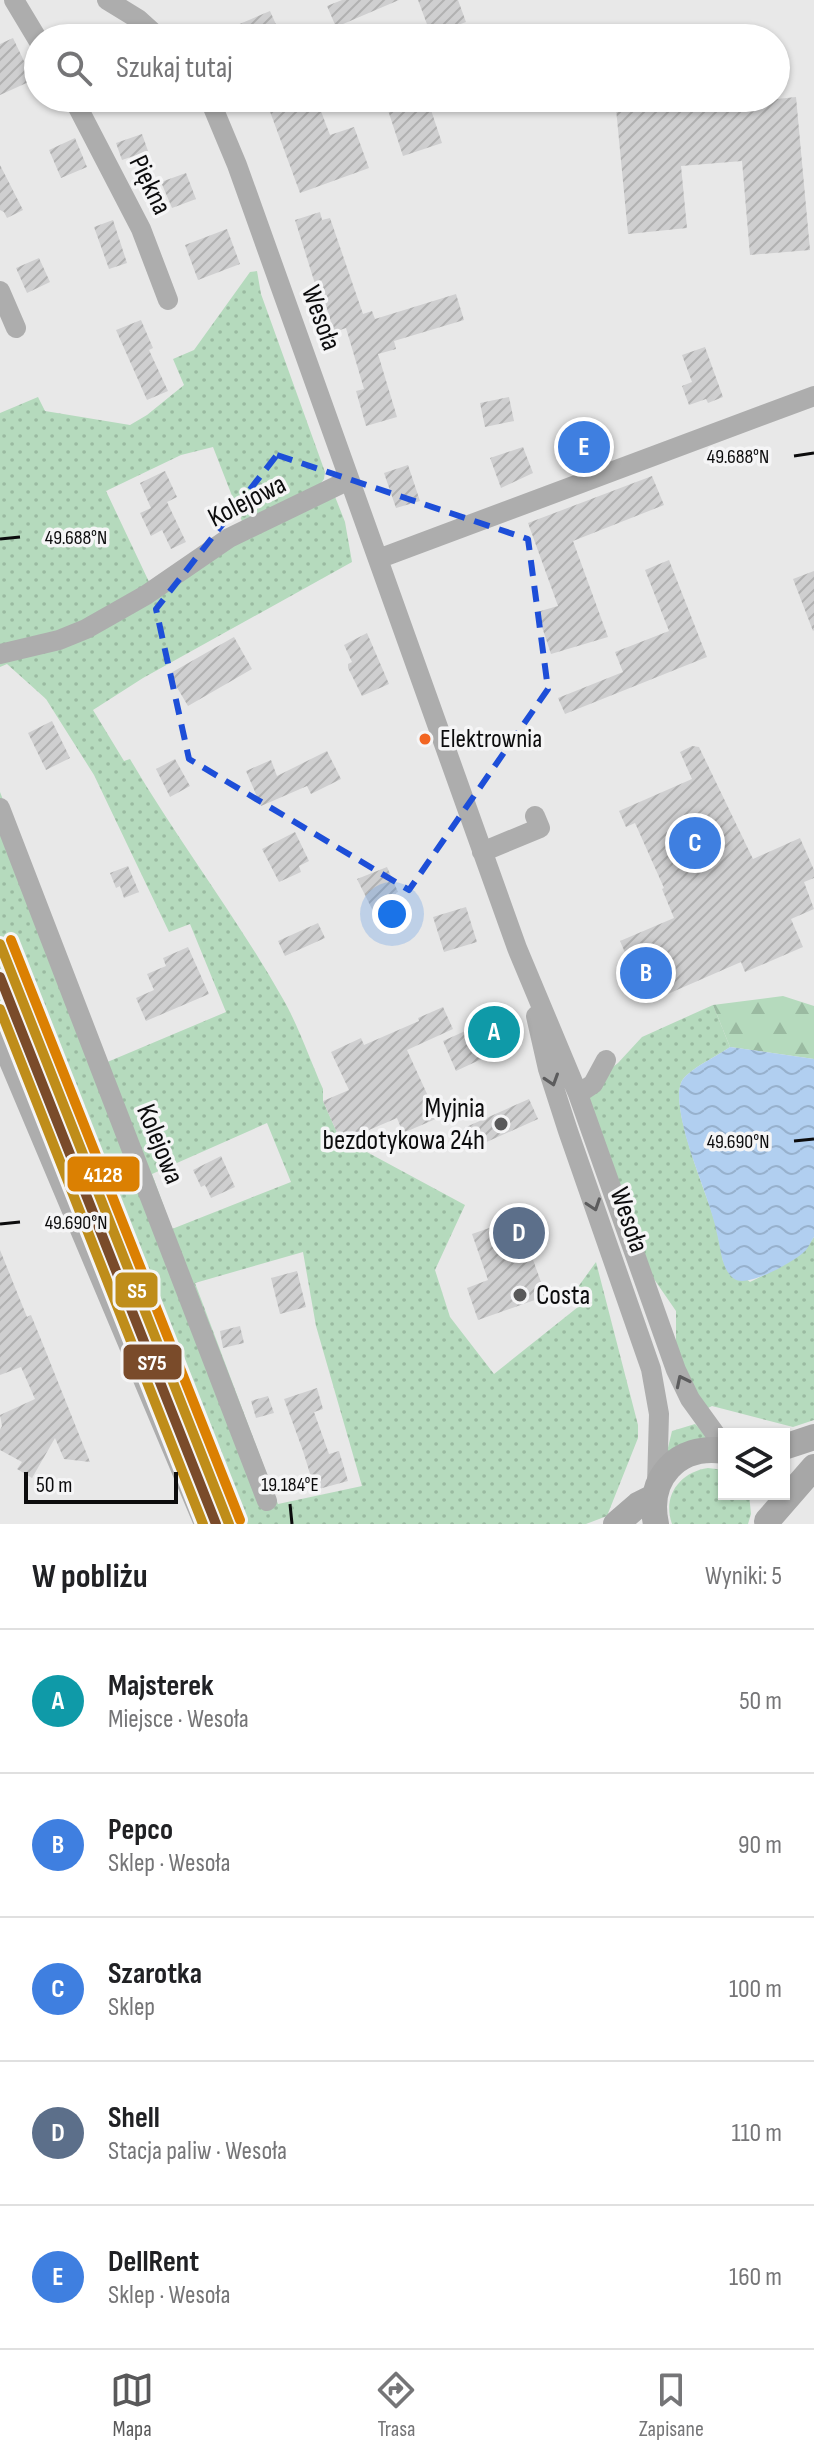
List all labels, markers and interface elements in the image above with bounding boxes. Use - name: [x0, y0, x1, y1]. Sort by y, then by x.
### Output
- search box: [24, 24, 790, 112]
- icon: search: [52, 46, 96, 90]
- text: Szukaj tutaj: [116, 50, 233, 86]
- street label: Piękna: [122, 150, 178, 220]
- street label: Wesoła: [294, 281, 348, 355]
- pin: E: [558, 417, 610, 477]
- text: 49.688°N: [707, 445, 769, 469]
- street label: Kolejowa: [203, 467, 291, 535]
- text: 49.688°N: [45, 526, 107, 550]
- place label: Elektrownia: [440, 724, 542, 755]
- marker: Elektrownia: [417, 731, 433, 747]
- pin: C: [669, 813, 721, 873]
- your location: [372, 894, 412, 934]
- pin: B: [620, 943, 672, 1003]
- pin: A: [468, 1002, 520, 1062]
- one-way arrow: [542, 1072, 558, 1086]
- place label: Myjnia bezdotykowa 24h: [322, 1092, 485, 1157]
- street label: Kolejowa: [129, 1099, 191, 1189]
- marker: Myjnia bezdotykowa 24h: [492, 1115, 510, 1133]
- text: 49.690°N: [707, 1130, 769, 1154]
- line badge: 4128: [66, 1155, 141, 1193]
- text: 4128: [83, 1162, 123, 1189]
- street label: Wesoła: [603, 1183, 655, 1257]
- one-way arrow: [584, 1197, 600, 1211]
- pin: D: [493, 1203, 545, 1263]
- text: 49.690°N: [45, 1211, 107, 1235]
- line badge: S5: [114, 1271, 159, 1309]
- text: S5: [127, 1278, 147, 1305]
- place label: Costa: [536, 1279, 590, 1312]
- marker: Costa: [511, 1286, 529, 1304]
- line badge: S75: [122, 1343, 183, 1381]
- text: S75: [137, 1350, 167, 1377]
- one-way arrow: [676, 1374, 692, 1389]
- map controls: [718, 1428, 790, 1500]
- button: layers: [718, 1428, 790, 1500]
- scale bar: [24, 1468, 178, 1504]
- text: 50 m: [36, 1472, 72, 1499]
- text: 19.184°E: [261, 1473, 319, 1497]
- text: W pobliżu: [32, 1556, 148, 1597]
- text: Wyniki: 5: [705, 1561, 782, 1592]
- text: Majsterek: [108, 1668, 214, 1704]
- text: A: [52, 1686, 64, 1717]
- text: 50 m: [739, 1686, 782, 1717]
- text: Miejsce · Wesoła: [108, 1704, 249, 1735]
- text: Pepco: [108, 1812, 173, 1848]
- text: B: [52, 1830, 64, 1861]
- text: 90 m: [738, 1830, 782, 1861]
- text: Sklep · Wesoła: [108, 1848, 231, 1879]
- text: Szarotka: [108, 1956, 202, 1992]
- text: C: [51, 1974, 65, 2005]
- text: 100 m: [729, 1974, 782, 2005]
- text: Sklep: [108, 1992, 155, 2023]
- text: Shell: [108, 2100, 160, 2136]
- text: D: [51, 2118, 65, 2149]
- text: 110 m: [731, 2118, 782, 2149]
- text: Stacja paliw · Wesoła: [108, 2136, 287, 2167]
- text: DellRent: [108, 2244, 199, 2280]
- text: E: [52, 2262, 64, 2293]
- text: 160 m: [729, 2262, 782, 2293]
- text: Sklep · Wesoła: [108, 2280, 231, 2311]
- tab: Mapa: [110, 2368, 154, 2443]
- tab: Trasa: [374, 2368, 418, 2443]
- tab: Zapisane: [639, 2368, 704, 2443]

